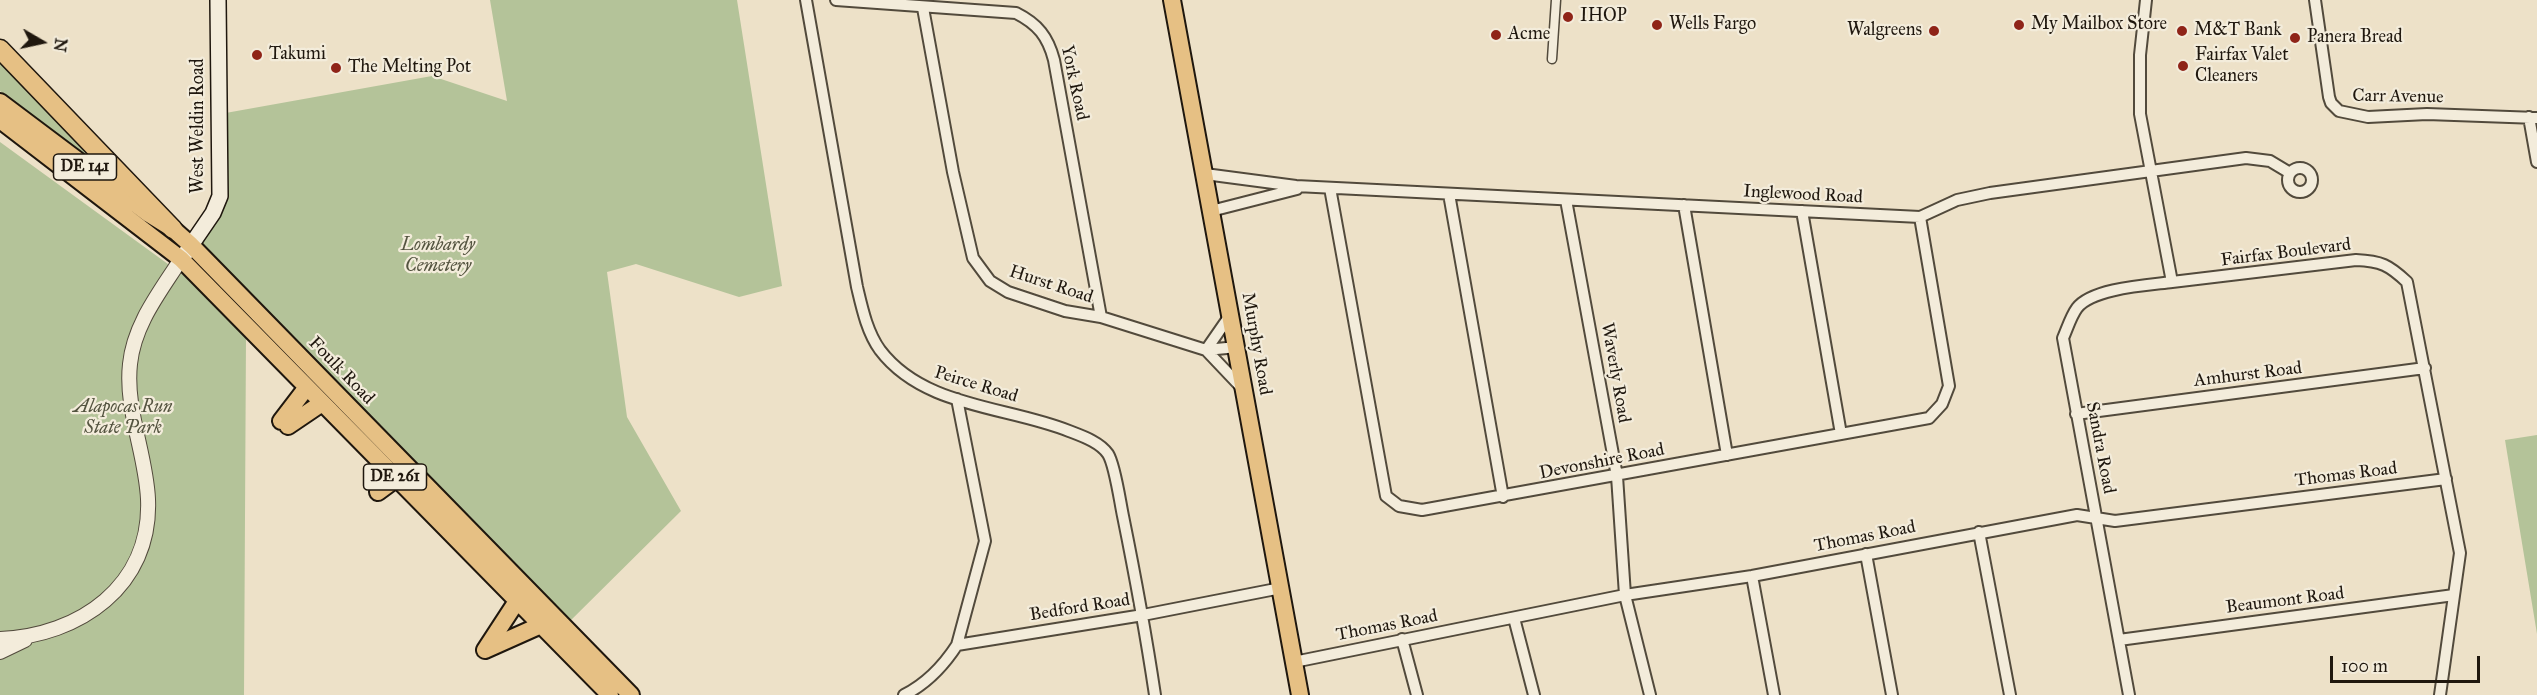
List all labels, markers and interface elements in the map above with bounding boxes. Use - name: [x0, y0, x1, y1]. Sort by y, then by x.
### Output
- place label: IHOP: [1580, 6, 1627, 28]
- marker: IHOP: [1561, 10, 1575, 24]
- north arrow: [12, 12, 72, 72]
- place label: Wells Fargo: [1669, 14, 1756, 36]
- place label: My Mailbox Store: [2031, 14, 2167, 36]
- marker: Wells Fargo: [1650, 18, 1664, 32]
- marker: My Mailbox Store: [2012, 18, 2026, 32]
- place label: Walgreens: [1847, 20, 1922, 42]
- place label: M&T Bank: [2194, 20, 2282, 42]
- place label: Acme: [1508, 24, 1550, 46]
- marker: Walgreens: [1927, 24, 1941, 38]
- marker: M&T Bank: [2175, 24, 2189, 38]
- place label: Panera Bread: [2307, 27, 2403, 49]
- marker: Acme: [1489, 28, 1503, 42]
- marker: Panera Bread: [2288, 31, 2302, 45]
- text: N: [50, 37, 71, 53]
- street label: York Road: [1055, 43, 1093, 123]
- place label: Takumi: [269, 44, 326, 66]
- place label: Fairfax Valet Cleaners: [2195, 45, 2289, 88]
- marker: Takumi: [250, 48, 264, 62]
- place label: The Melting Pot: [348, 57, 471, 79]
- street label: West Weldin Road: [188, 58, 210, 194]
- marker: Fairfax Valet Cleaners: [2176, 59, 2190, 73]
- marker: The Melting Pot: [329, 61, 343, 75]
- street label: Carr Avenue: [2352, 85, 2444, 109]
- road number: DE 141: [54, 154, 116, 180]
- street label: Inglewood Road: [1743, 181, 1863, 209]
- street label: Fairfax Boulevard: [2220, 234, 2352, 272]
- park label: Lombardy Cemetery: [401, 235, 475, 278]
- street label: Hurst Road: [1006, 261, 1096, 309]
- street label: Murphy Road: [1236, 291, 1276, 397]
- street label: Waverly Road: [1596, 321, 1634, 425]
- street label: Foulk Road: [303, 333, 379, 409]
- street label: Amhurst Road: [2193, 358, 2303, 392]
- street label: Peirce Road: [932, 362, 1020, 408]
- park label: Alapocas Run State Park: [74, 397, 172, 440]
- street label: Sandra Road: [2080, 400, 2120, 496]
- street label: Devonshire Road: [1538, 439, 1666, 485]
- street label: Thomas Road: [2294, 458, 2398, 492]
- road number: DE 261: [364, 464, 426, 490]
- street label: Thomas Road: [1812, 517, 1918, 557]
- street label: Beaumont Road: [2225, 583, 2345, 619]
- street label: Bedford Road: [1028, 589, 1132, 627]
- street label: Thomas Road: [1334, 606, 1440, 646]
- scale bar: [2333, 644, 2483, 682]
- text: 100 m: [2341, 655, 2388, 677]

